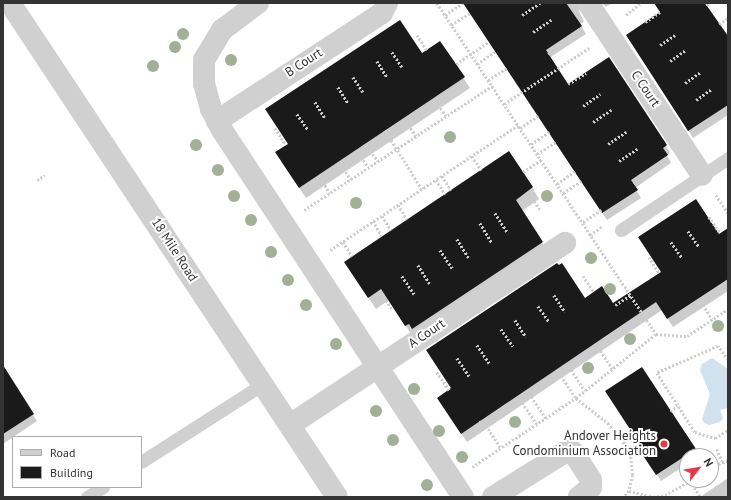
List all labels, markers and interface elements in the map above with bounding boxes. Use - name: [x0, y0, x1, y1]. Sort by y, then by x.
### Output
- street label: B Court: [282, 45, 326, 81]
- street label: C Court: [627, 68, 663, 110]
- street label: 18 Mile Road: [148, 215, 200, 285]
- street label: A Court: [406, 316, 448, 352]
- place label: Andover Heights Condominium Association: [512, 429, 656, 460]
- legend: [12, 436, 142, 488]
- marker: Andover Heights Condominium Association: [659, 439, 669, 449]
- text: Road: [50, 445, 75, 460]
- north arrow: [679, 448, 719, 488]
- text: N: [701, 456, 716, 469]
- text: Building: [50, 465, 93, 480]

